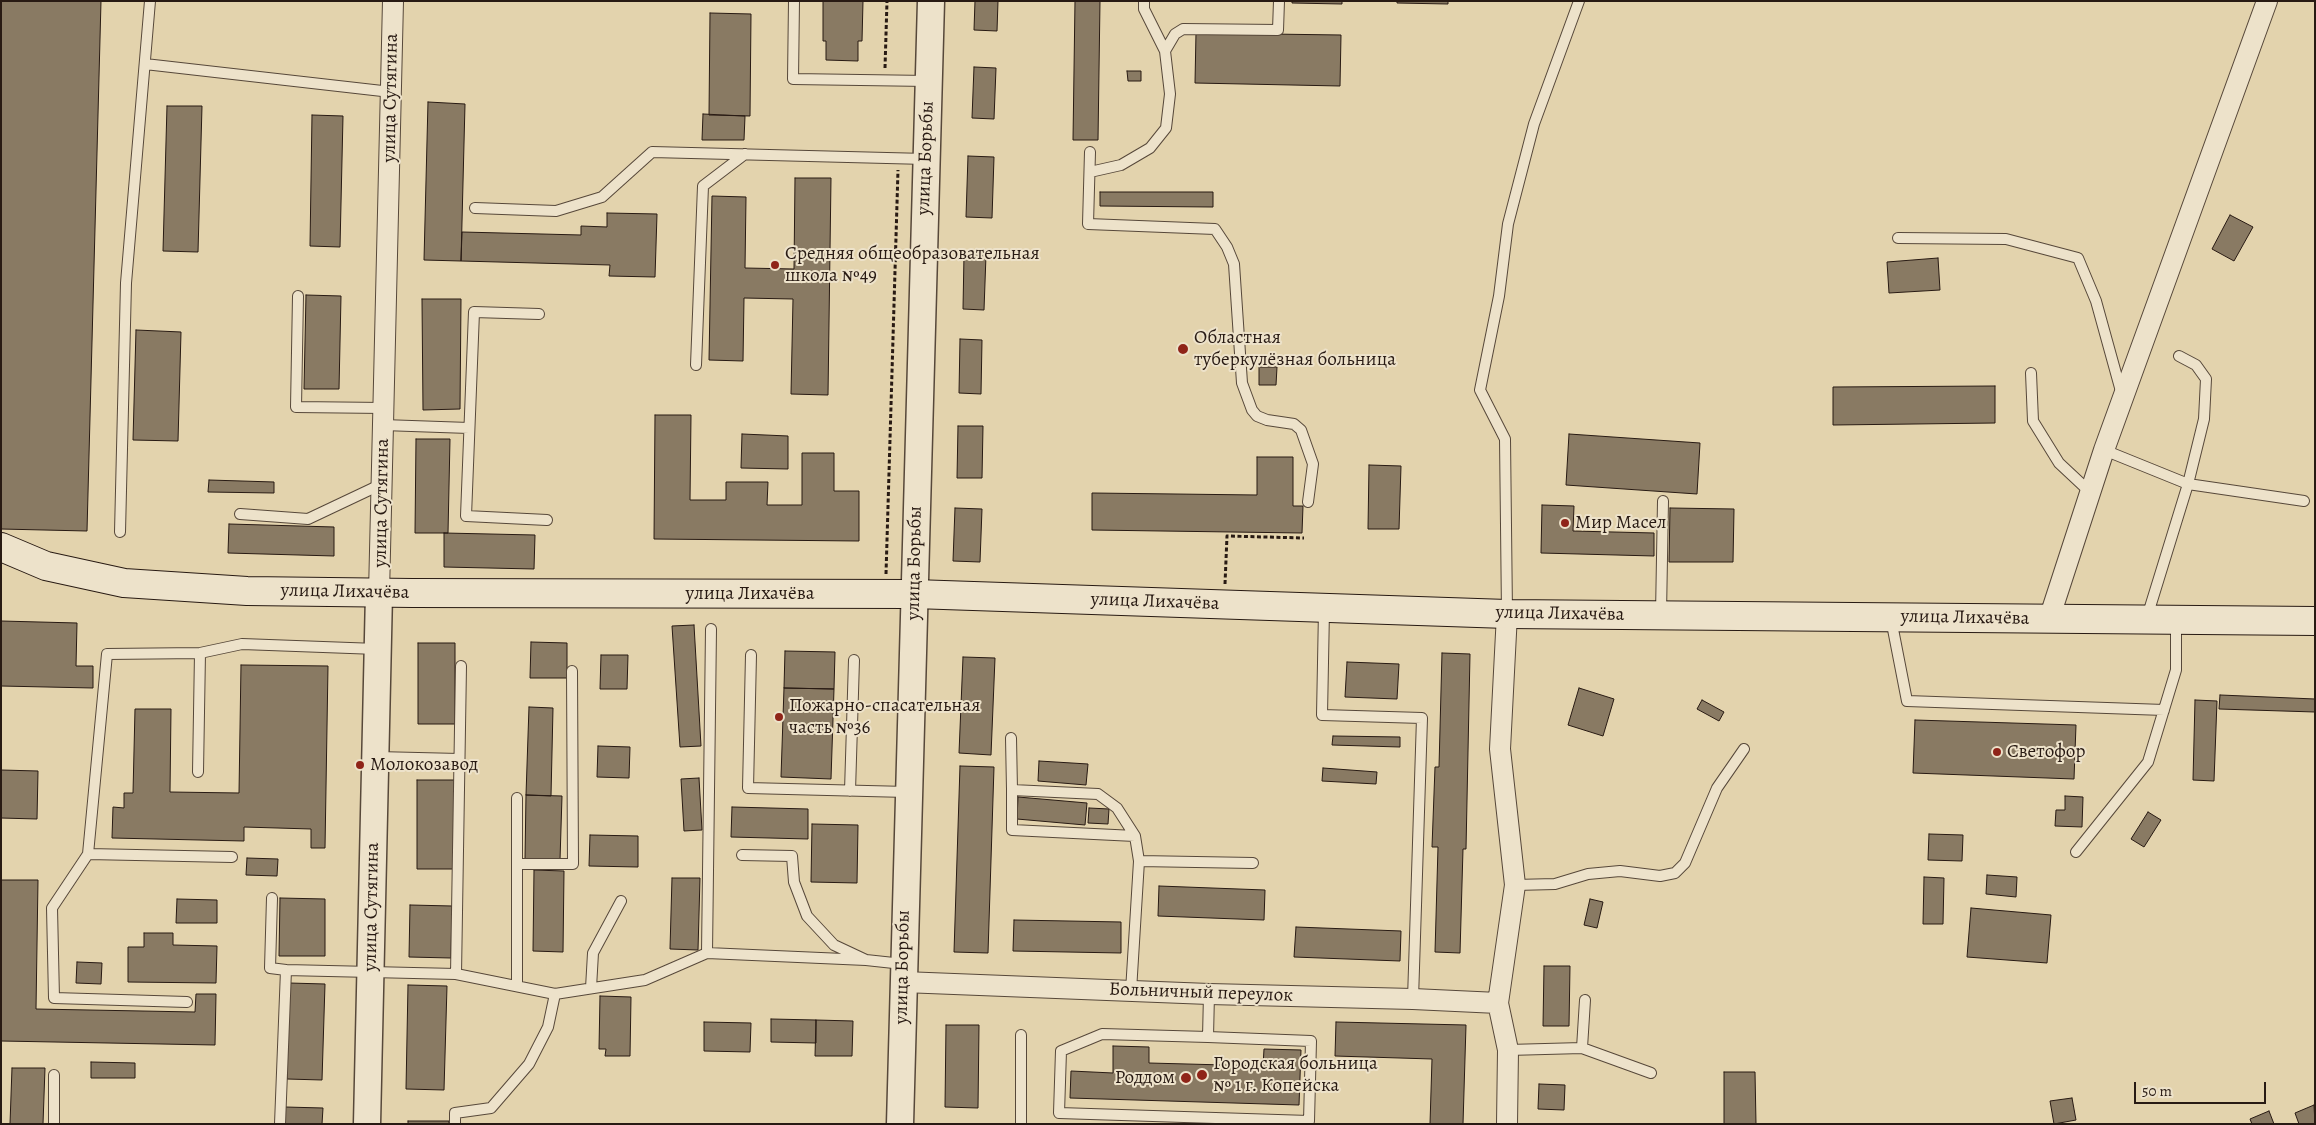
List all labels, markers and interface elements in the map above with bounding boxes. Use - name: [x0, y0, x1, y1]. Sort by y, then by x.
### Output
- street label: улица Сутягина: [378, 33, 404, 163]
- street label: улица Борьбы: [913, 101, 939, 215]
- place label: Средняя общеобразовательная школа №49: [785, 243, 1040, 287]
- marker: Средняя общеобразовательная школа №49: [769, 259, 781, 271]
- place label: Областная туберкулёзная больница: [1194, 327, 1396, 371]
- marker: Областная туберкулёзная больница: [1176, 342, 1190, 356]
- street label: улица Сутягина: [369, 438, 395, 568]
- street label: улица Борьбы: [903, 506, 927, 620]
- place label: Мир Масел: [1575, 512, 1667, 534]
- marker: Мир Масел: [1559, 517, 1571, 529]
- street label: улица Лихачёва: [280, 579, 410, 605]
- street label: улица Лихачёва: [686, 583, 814, 605]
- street label: улица Лихачёва: [1090, 588, 1220, 616]
- street label: улица Лихачёва: [1495, 601, 1625, 627]
- street label: улица Лихачёва: [1900, 605, 2030, 631]
- place label: Пожарно-спасательная часть №36: [789, 695, 980, 739]
- marker: Пожарно-спасательная часть №36: [773, 711, 785, 723]
- place label: Светофор: [2007, 741, 2085, 763]
- marker: Светофор: [1991, 746, 2003, 758]
- place label: Молокозавод: [370, 754, 478, 776]
- marker: Молокозавод: [354, 759, 366, 771]
- street label: улица Сутягина: [359, 842, 385, 972]
- street label: улица Борьбы: [891, 910, 915, 1024]
- street label: Больничный переулок: [1109, 978, 1293, 1008]
- place label: Городская больница № 1 г. Копейска: [1213, 1053, 1378, 1097]
- place label: Роддом: [1115, 1067, 1175, 1089]
- marker: Городская больница № 1 г. Копейска: [1195, 1068, 1209, 1082]
- marker: Роддом: [1179, 1071, 1193, 1085]
- scale bar: [2136, 1072, 2268, 1104]
- text: 50 m: [2142, 1081, 2172, 1101]

